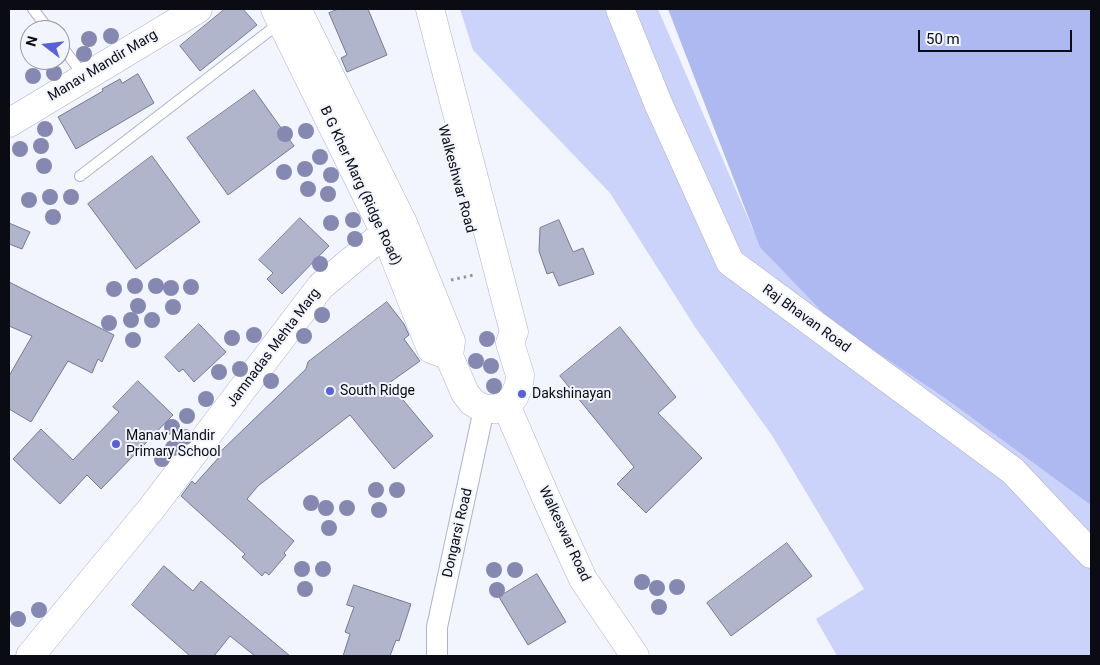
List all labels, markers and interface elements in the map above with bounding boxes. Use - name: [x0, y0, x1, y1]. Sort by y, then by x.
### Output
- north arrow: [20, 20, 70, 70]
- scale bar: [920, 20, 1074, 52]
- street label: Manav Mandir Marg: [45, 27, 161, 105]
- text: 50 m: [926, 30, 960, 48]
- text: N: [22, 34, 41, 48]
- street label: B G Kher Marg (Ridge Road): [316, 104, 404, 268]
- street label: Walkeshwar Road: [434, 123, 478, 235]
- street label: Raj Bhavan Road: [759, 281, 853, 357]
- street label: Jamnadas Mehta Marg: [224, 285, 324, 411]
- place label: South Ridge: [340, 383, 415, 399]
- marker: South Ridge: [324, 385, 336, 397]
- place label: Dakshinayan: [532, 386, 611, 402]
- marker: Dakshinayan: [516, 388, 528, 400]
- place label: Manav Mandir Primary School: [126, 428, 221, 461]
- marker: Manav Mandir Primary School: [110, 438, 122, 450]
- street label: Walkeswar Road: [535, 484, 593, 584]
- street label: Dongarsi Road: [440, 487, 476, 579]

